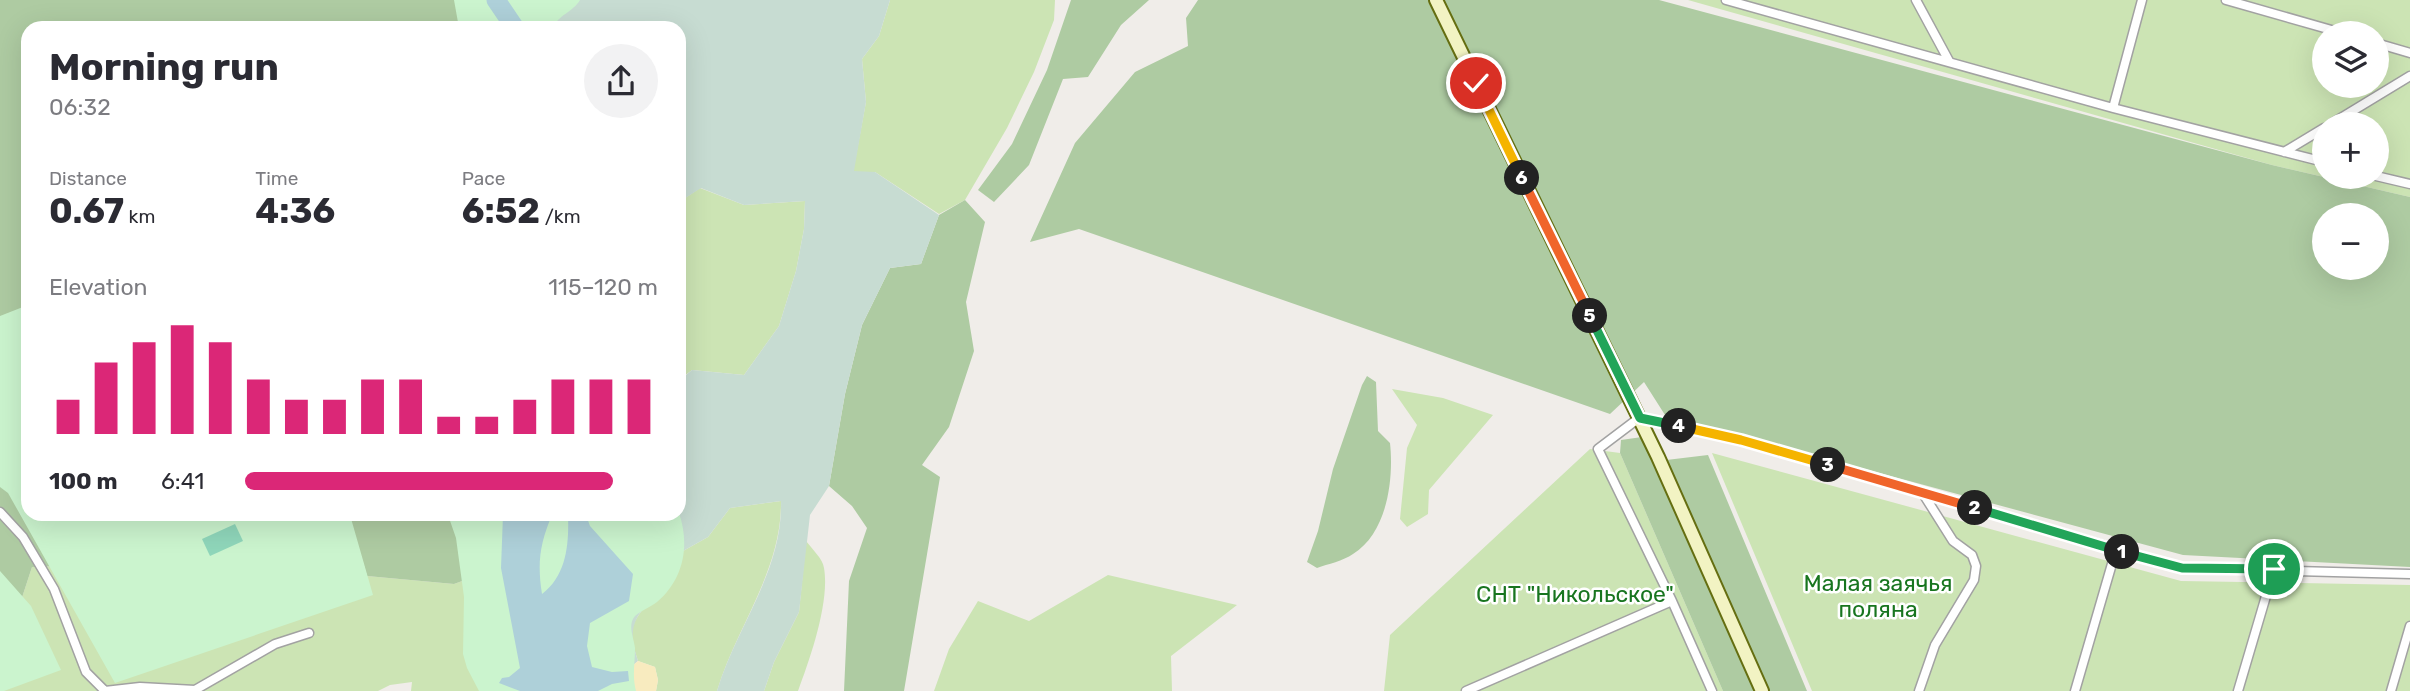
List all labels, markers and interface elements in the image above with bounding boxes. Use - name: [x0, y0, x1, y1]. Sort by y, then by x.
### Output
- map controls: [2312, 21, 2389, 280]
- button: layers: [2312, 21, 2389, 98]
- text: Morning run: [49, 44, 279, 90]
- button: share: [584, 44, 658, 118]
- pin: [1446, 53, 1506, 113]
- icon: check: [1457, 64, 1495, 102]
- text: 06:32: [49, 93, 111, 121]
- button: +: [2312, 112, 2389, 189]
- pin: 6: [1504, 160, 1540, 196]
- text: 6: [1515, 166, 1528, 189]
- text: Distance: [49, 167, 127, 190]
- text: Time: [255, 167, 298, 190]
- text: Pace: [462, 167, 505, 190]
- text: 0.67: [49, 190, 124, 232]
- text: 4:36: [255, 190, 335, 232]
- text: 6:52: [462, 190, 540, 232]
- button: −: [2312, 203, 2389, 280]
- text: km: [124, 205, 155, 228]
- text: /km: [540, 205, 581, 228]
- text: Elevation: [49, 273, 148, 301]
- text: 115–120 m: [548, 273, 658, 301]
- pin: 5: [1572, 298, 1608, 334]
- text: 5: [1583, 304, 1596, 327]
- pin: 4: [1662, 408, 1696, 444]
- text: 4: [1672, 414, 1685, 437]
- pin: 3: [1811, 448, 1846, 482]
- text: 3: [1821, 453, 1834, 476]
- text: 100 m: [49, 467, 118, 495]
- text: 6:41: [161, 467, 204, 495]
- pin: 2: [1958, 490, 1993, 526]
- text: 2: [1968, 496, 1981, 519]
- pin: 1: [2104, 534, 2140, 570]
- pin: [2244, 539, 2304, 599]
- text: 1: [2117, 540, 2126, 563]
- icon: arrive: [2255, 550, 2293, 588]
- park label: Малая заячья поляна: [1804, 569, 1952, 623]
- park label: СНТ "Никольское": [1476, 580, 1674, 608]

